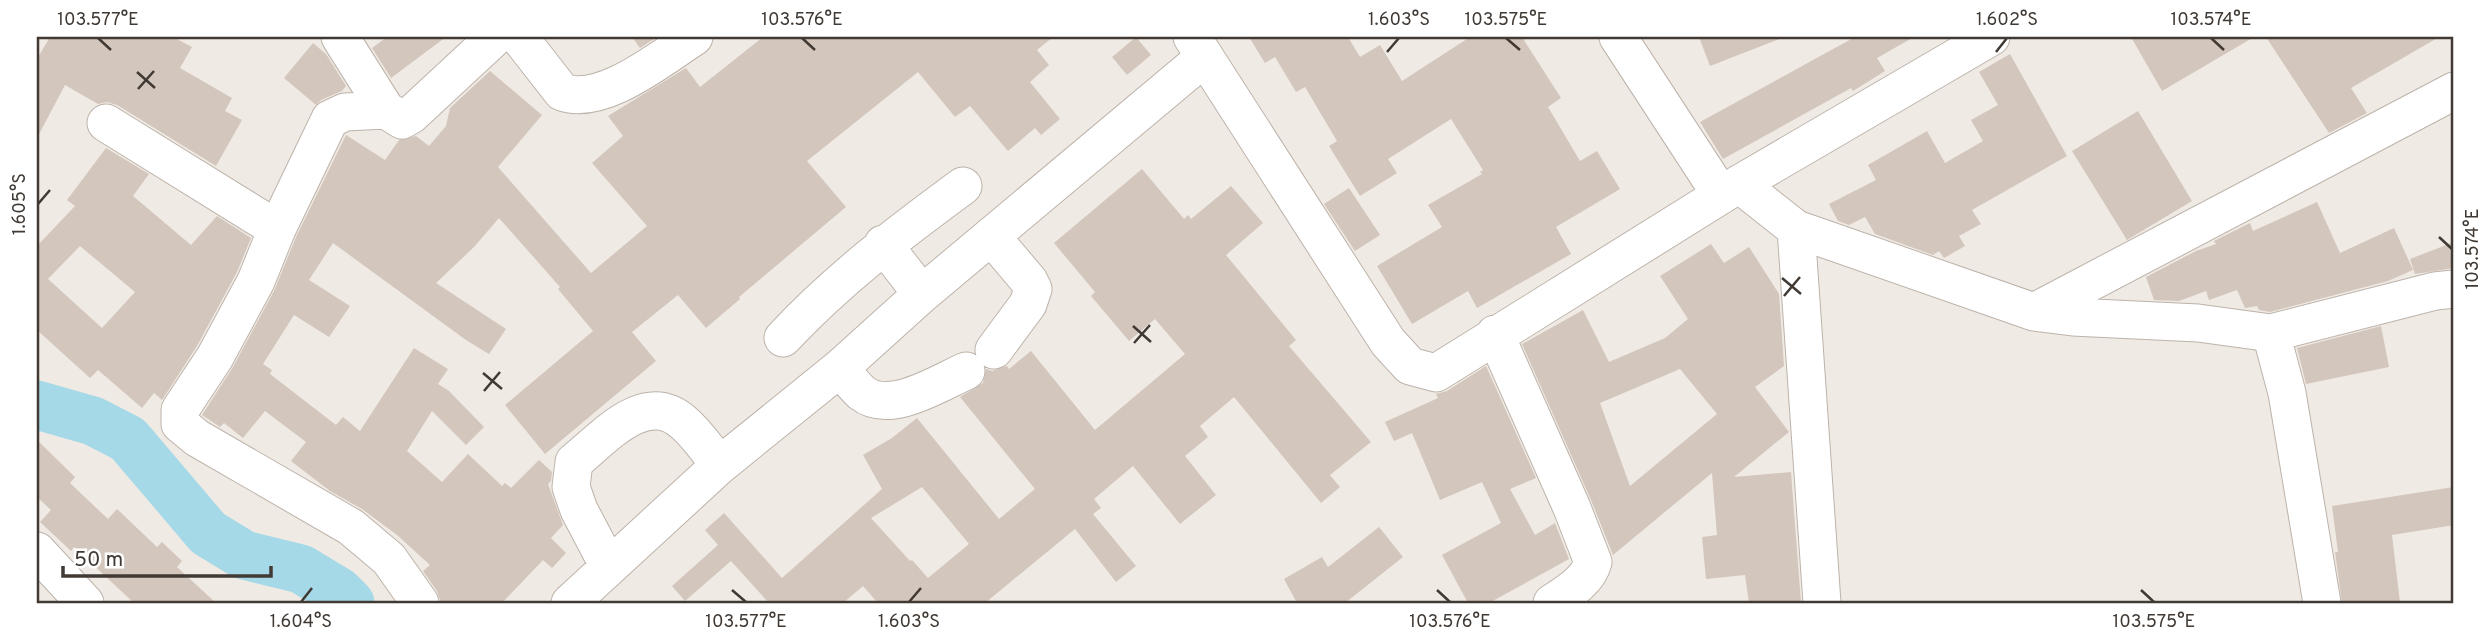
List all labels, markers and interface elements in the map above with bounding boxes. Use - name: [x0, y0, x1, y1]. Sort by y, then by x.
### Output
- text: 103.577°E: [57, 9, 139, 32]
- text: 103.576°E: [761, 9, 843, 32]
- text: 1.603°S: [1368, 9, 1430, 32]
- text: 103.575°E: [1465, 9, 1547, 32]
- text: 1.602°S: [1976, 9, 2038, 32]
- text: 103.574°E: [2171, 9, 2251, 32]
- text: 1.605°S: [9, 173, 32, 235]
- text: 103.574°E: [2462, 209, 2485, 289]
- scale bar: [63, 535, 271, 579]
- text: 50 m: [74, 547, 123, 574]
- text: 1.604°S: [270, 611, 332, 634]
- text: 103.577°E: [705, 611, 787, 634]
- text: 1.603°S: [878, 611, 940, 634]
- text: 103.576°E: [1409, 611, 1491, 634]
- text: 103.575°E: [2113, 611, 2195, 634]

